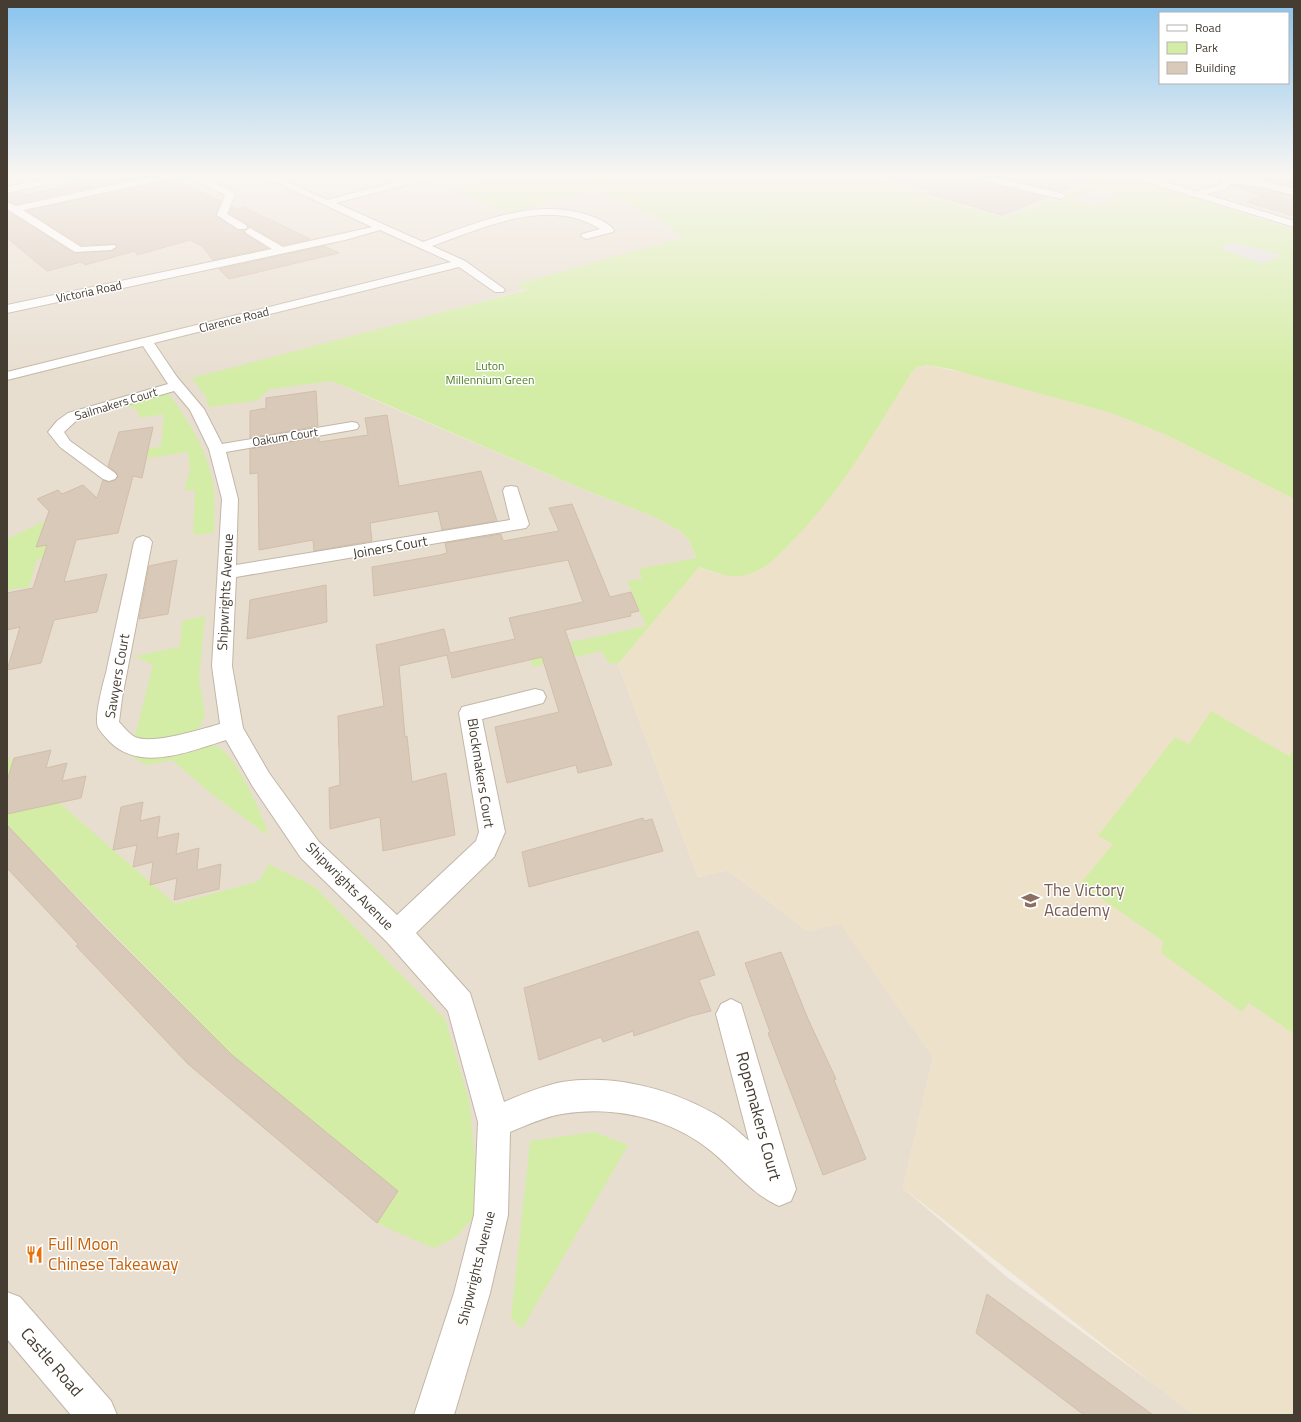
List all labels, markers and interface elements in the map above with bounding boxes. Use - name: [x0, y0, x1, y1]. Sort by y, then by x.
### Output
- legend: [1159, 12, 1289, 84]
- text: Road: [1195, 18, 1221, 37]
- text: Park: [1195, 38, 1218, 57]
- text: Building: [1195, 58, 1236, 77]
- street label: Victoria Road: [54, 275, 124, 308]
- street label: Clarence Road: [197, 302, 271, 337]
- park label: Luton Millennium Green: [446, 356, 534, 389]
- street label: Sailmakers Court: [72, 382, 160, 425]
- street label: Oakum Court: [251, 422, 320, 451]
- street label: Joiners Court: [351, 530, 429, 563]
- street label: Shipwrights Avenue: [211, 533, 238, 651]
- street label: Sawyers Court: [99, 632, 134, 720]
- street label: Blockmakers Court: [462, 717, 501, 829]
- street label: Shipwrights Avenue: [302, 837, 399, 934]
- place label: The Victory Academy: [1044, 877, 1124, 923]
- school or university icon: The Victory Academy: [1021, 890, 1041, 910]
- street label: Ropemakers Court: [729, 1049, 789, 1183]
- street label: Shipwrights Avenue: [451, 1209, 500, 1327]
- place label: Full Moon Chinese Takeaway: [48, 1231, 179, 1277]
- restaurant icon: Full Moon Chinese Takeaway: [25, 1244, 45, 1264]
- street label: Castle Road: [14, 1322, 90, 1402]

